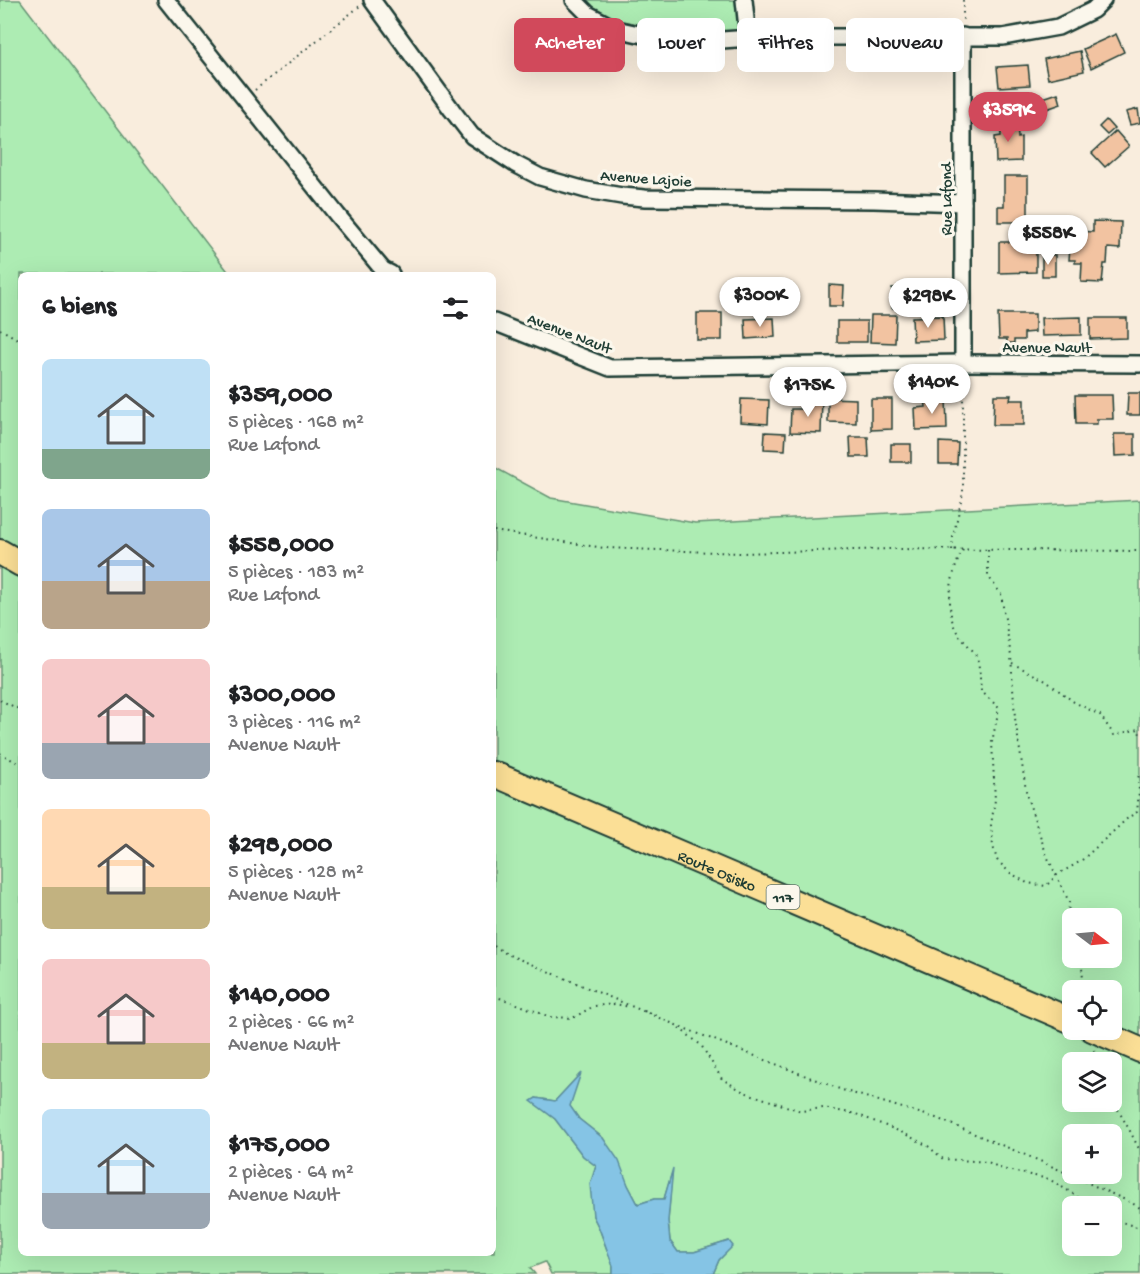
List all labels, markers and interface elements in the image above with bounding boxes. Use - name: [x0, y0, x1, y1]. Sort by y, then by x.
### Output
- chip: Acheter: [514, 18, 625, 72]
- chip: Louer: [637, 18, 725, 72]
- chip: Filtres: [737, 18, 834, 72]
- chip: Nouveau: [846, 18, 964, 72]
- pin: $359K: [966, 92, 1050, 143]
- text: $359K: [983, 100, 1033, 123]
- street label: Rue Lafond: [939, 161, 958, 235]
- street label: Avenue Lajoie: [600, 168, 693, 193]
- pin: $558K: [1006, 215, 1090, 266]
- text: $558K: [1022, 223, 1074, 246]
- pin: $300K: [718, 277, 802, 328]
- pin: $298K: [886, 278, 970, 329]
- text: $300K: [733, 285, 787, 308]
- text: $298K: [903, 286, 953, 309]
- icon: filters: [439, 292, 472, 325]
- text: 6 biens: [42, 293, 116, 324]
- street label: Avenue Nault: [524, 310, 615, 361]
- street label: Avenue Nault: [1003, 340, 1093, 359]
- pin: $140K: [890, 364, 974, 415]
- pin: $175K: [766, 367, 850, 418]
- text: $140K: [908, 372, 956, 395]
- text: $175K: [784, 375, 833, 398]
- text: $359,000: [228, 381, 332, 412]
- icon: home: [90, 383, 162, 455]
- text: 5 pièces · 168 m²: [228, 412, 364, 435]
- text: Rue Lafond: [228, 435, 319, 458]
- text: $558,000: [228, 531, 334, 562]
- icon: home: [90, 533, 162, 605]
- text: 5 pièces · 183 m²: [228, 562, 364, 585]
- text: Rue Lafond: [228, 585, 319, 608]
- text: $300,000: [228, 681, 335, 712]
- icon: home: [90, 683, 162, 755]
- text: 3 pièces · 116 m²: [228, 712, 361, 735]
- text: Avenue Nault: [228, 735, 339, 758]
- text: $298,000: [228, 831, 332, 862]
- icon: home: [90, 833, 162, 905]
- street label: Route Osisko: [674, 848, 758, 898]
- text: 5 pièces · 128 m²: [228, 862, 364, 885]
- text: Avenue Nault: [228, 885, 339, 908]
- road number: 117: [766, 885, 800, 909]
- north arrow: [1062, 908, 1122, 968]
- map controls: [1062, 908, 1122, 1256]
- button: locate: [1062, 980, 1122, 1040]
- text: $140,000: [228, 981, 330, 1012]
- icon: home: [90, 983, 162, 1055]
- text: 2 pièces · 66 m²: [228, 1012, 354, 1035]
- text: Avenue Nault: [228, 1035, 339, 1058]
- button: layers: [1062, 1052, 1122, 1112]
- button: +: [1062, 1124, 1122, 1184]
- text: $175,000: [228, 1131, 330, 1162]
- icon: home: [90, 1133, 162, 1205]
- text: 2 pièces · 64 m²: [228, 1162, 354, 1185]
- text: Avenue Nault: [228, 1185, 339, 1208]
- button: −: [1062, 1196, 1122, 1256]

